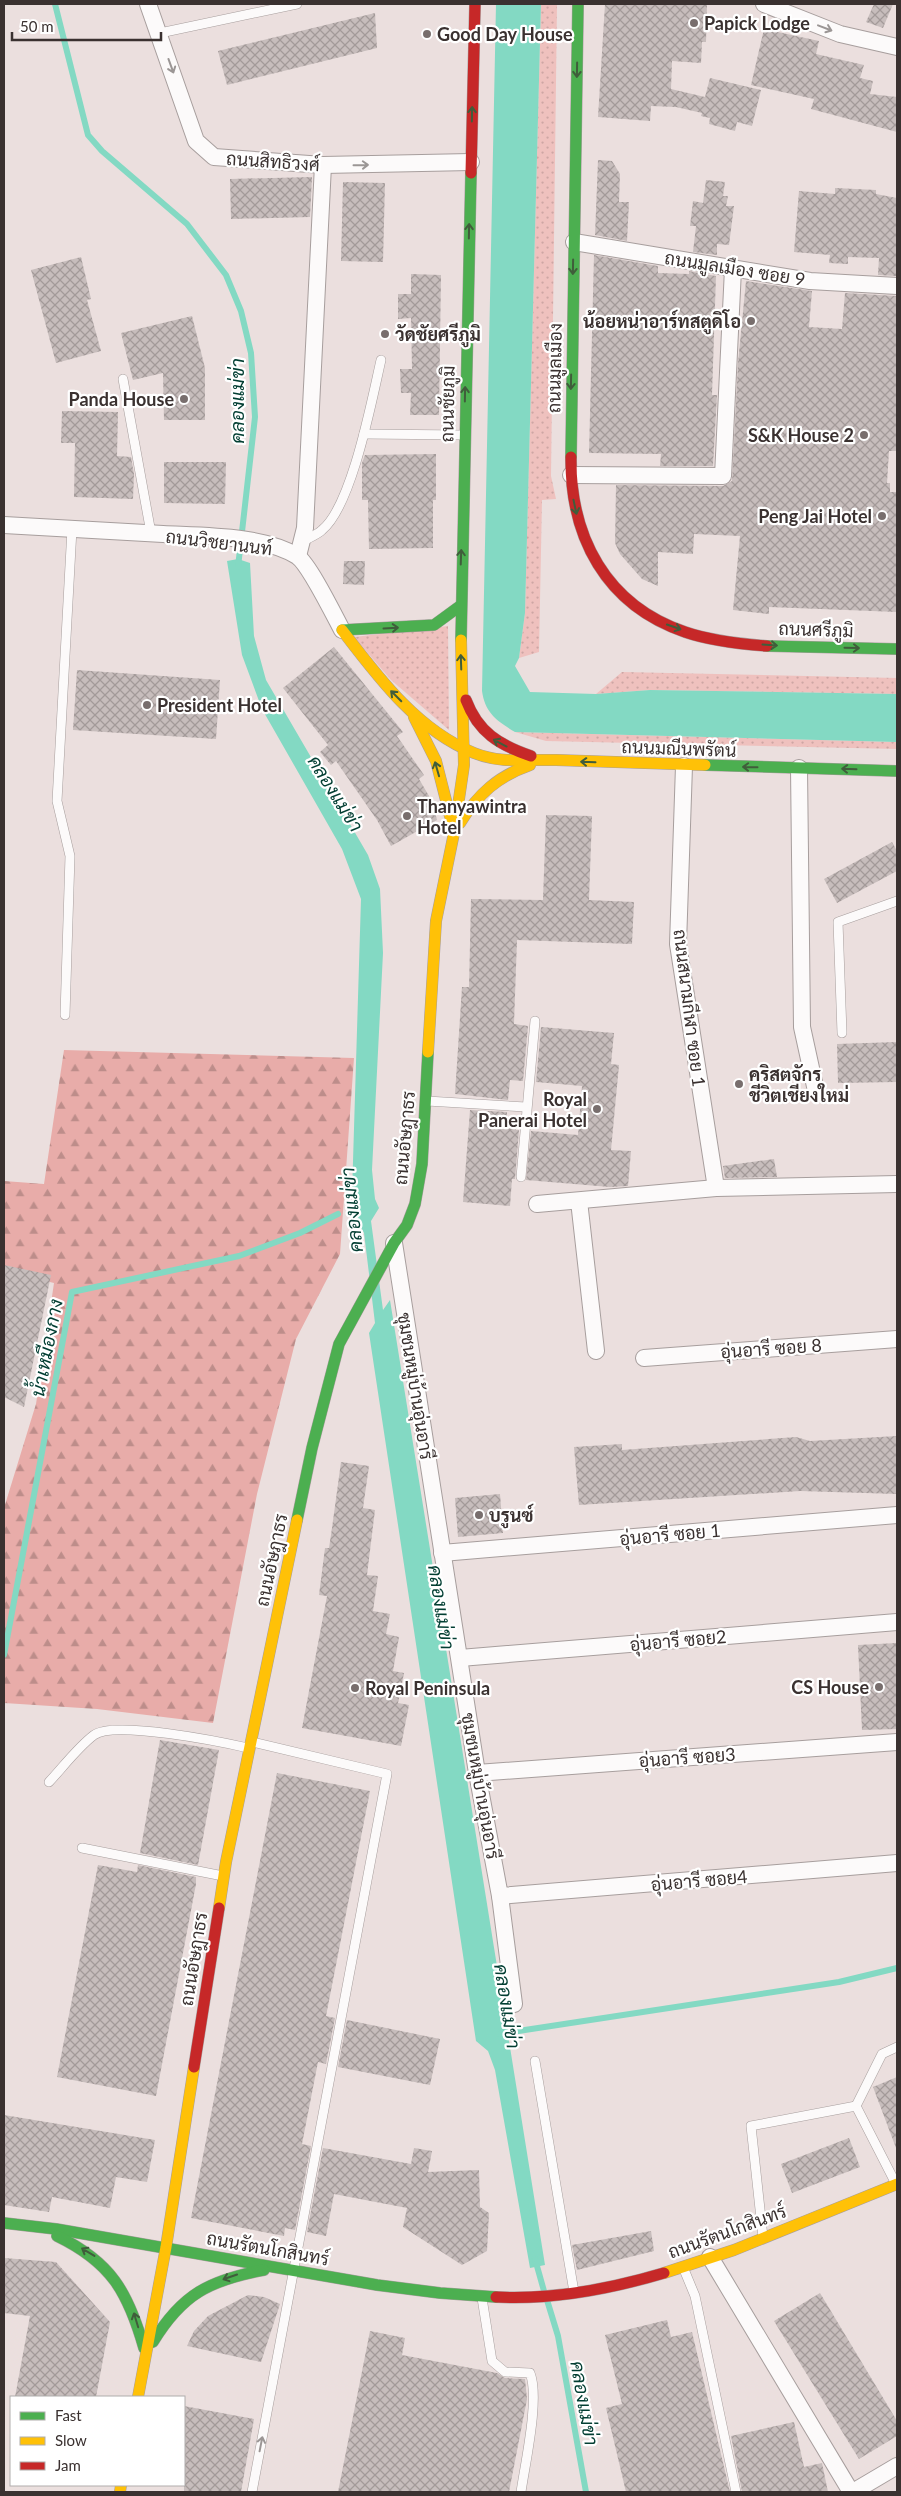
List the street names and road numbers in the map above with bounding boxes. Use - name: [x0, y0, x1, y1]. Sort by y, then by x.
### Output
- street label: ถนนสิทธิวงศ์: [226, 146, 321, 175]
- street label: ถนนมูลเมือง ซอย 9: [663, 246, 807, 293]
- street label: ถนนมูลเมือง: [542, 323, 569, 413]
- street label: ถนนชัยภูมิ: [435, 365, 462, 443]
- street label: ถนนวิชยานนท์: [164, 524, 274, 559]
- street label: ถนนศรีภูมิ: [778, 616, 854, 644]
- street label: ถนนมณีนพรัตน์: [621, 734, 737, 761]
- street label: ถนนสนามกีฬา ซอย 1: [669, 928, 712, 1088]
- street label: ถนนอัษฎาธร: [389, 1090, 421, 1186]
- street label: ชุมชนหมู่บ้านอุ่นอารี: [391, 1311, 440, 1462]
- street label: อุ่นอารี ซอย 8: [719, 1332, 823, 1365]
- street label: ถนนอัษฎาธร: [250, 1511, 294, 1609]
- street label: อุ่นอารี ซอย 1: [618, 1518, 722, 1551]
- street label: อุ่นอารี ซอย2: [629, 1624, 727, 1657]
- street label: ชุมชนหมู่บ้านอุ่นอารี: [454, 1711, 506, 1862]
- street label: อุ่นอารี ซอย3: [638, 1742, 736, 1773]
- street label: อุ่นอารี ซอย4: [650, 1864, 748, 1897]
- street label: ถนนอัษฎาธร: [175, 1910, 213, 2008]
- street label: ถนนรัตนโกสินทร์: [665, 2198, 789, 2263]
- street label: ถนนรัตนโกสินทร์: [205, 2225, 331, 2270]

